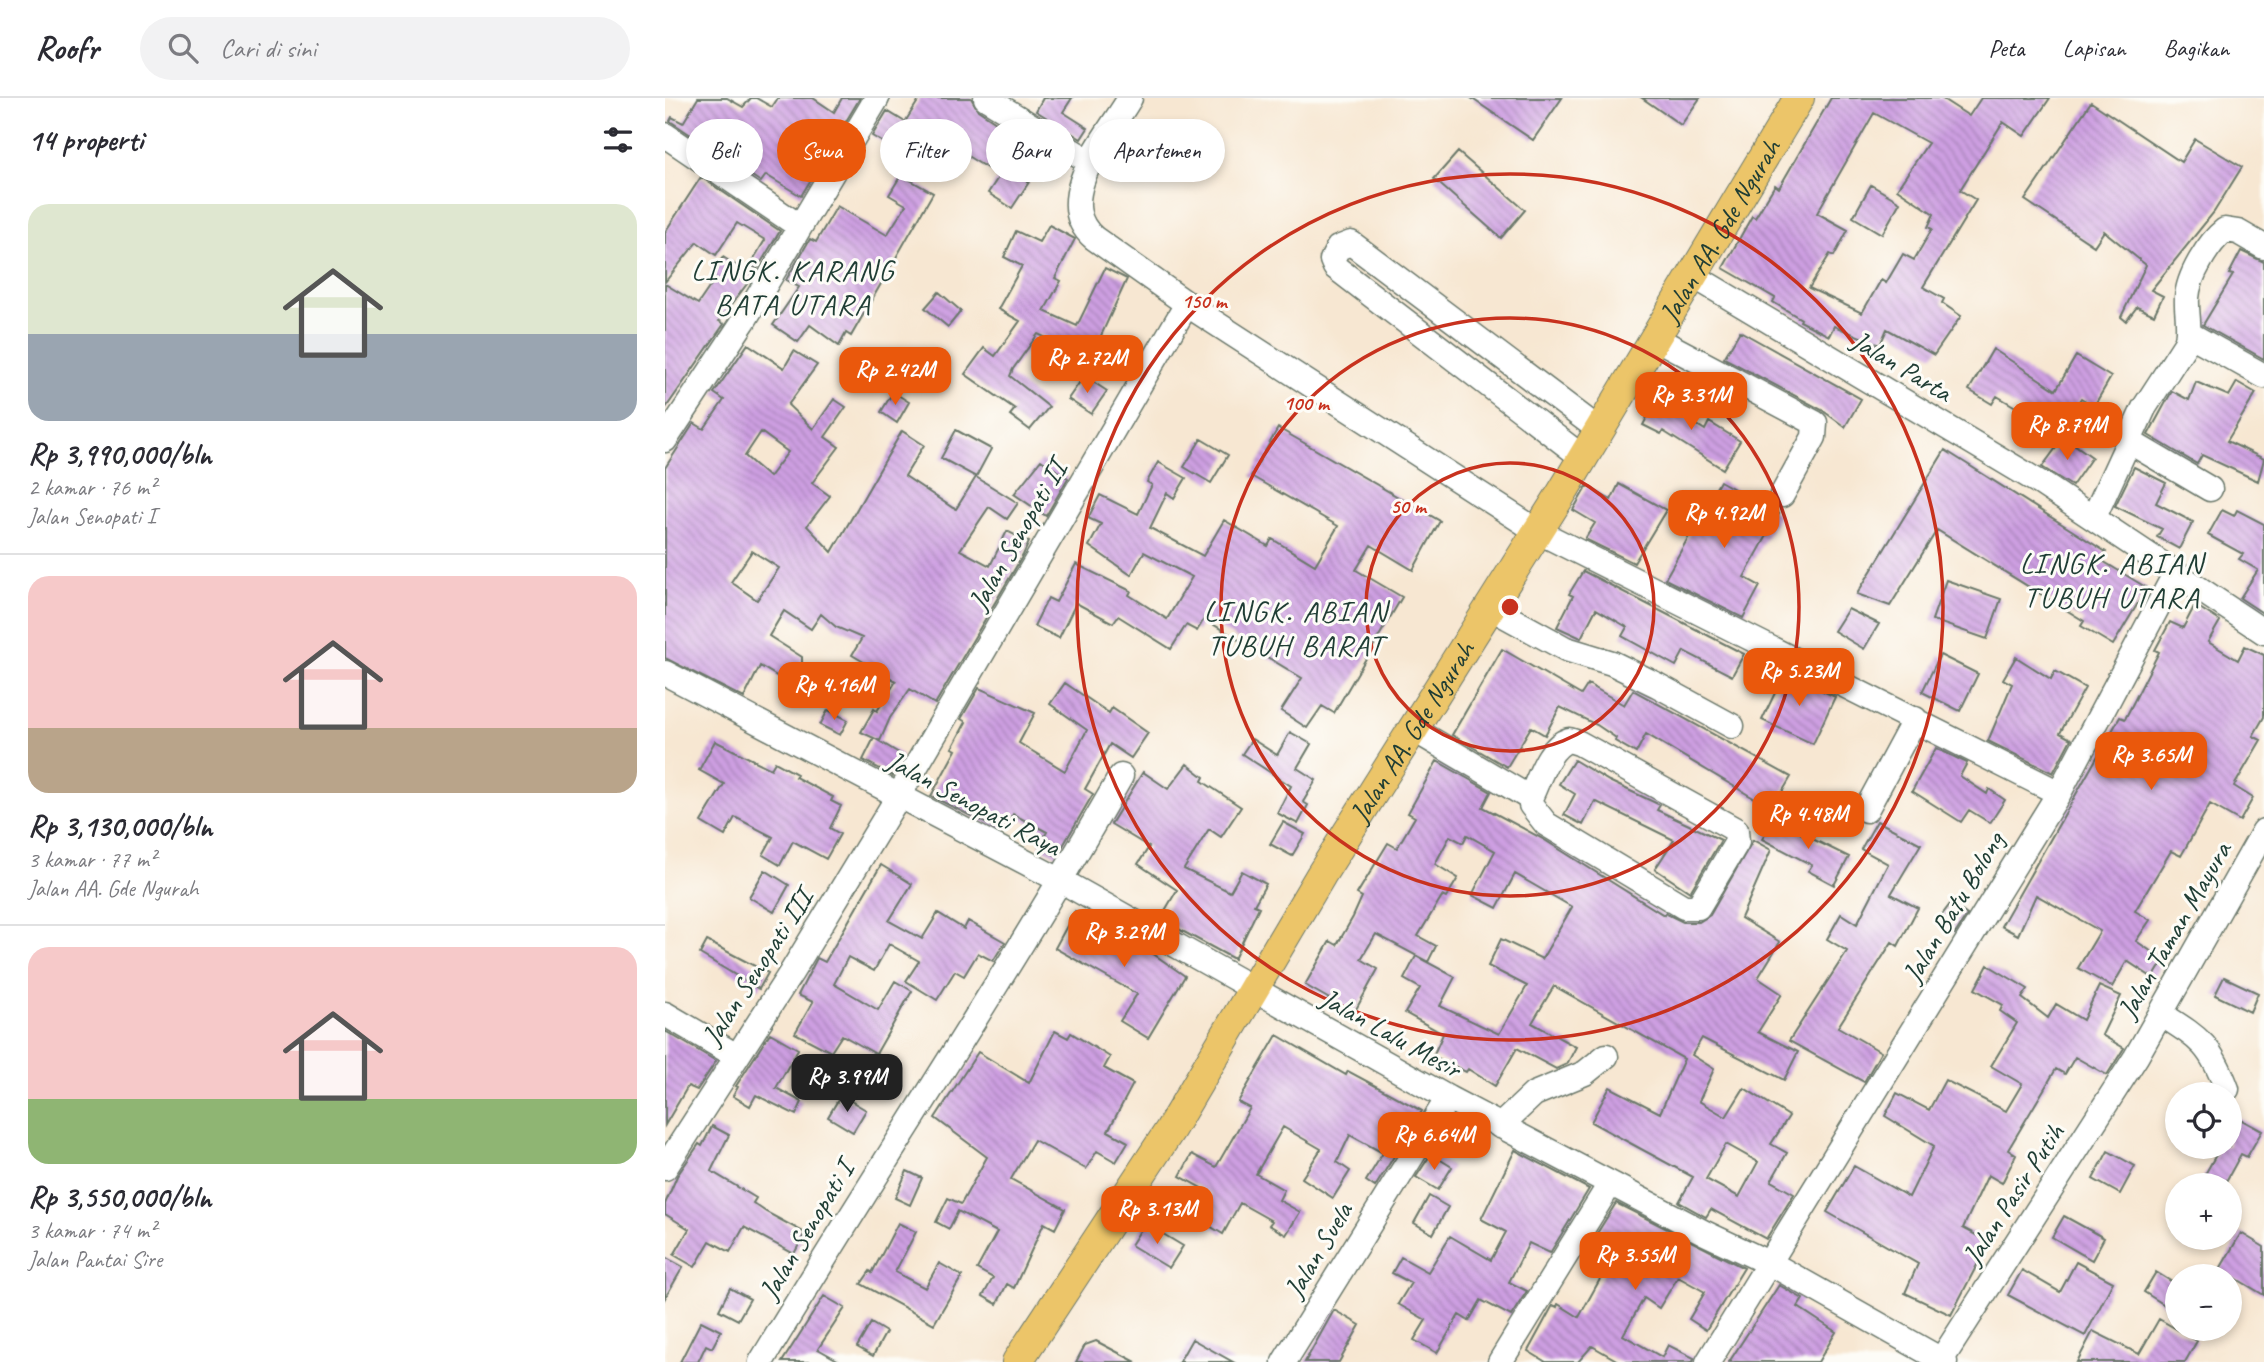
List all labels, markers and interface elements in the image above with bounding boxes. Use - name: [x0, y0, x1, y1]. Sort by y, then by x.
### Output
- search box: [140, 17, 630, 80]
- text: Roofr: [35, 27, 98, 69]
- icon: search: [164, 29, 202, 67]
- text: Cari di sini: [220, 32, 316, 65]
- text: Peta: [1988, 33, 2025, 63]
- text: Lapisan: [2063, 33, 2126, 63]
- text: Bagikan: [2164, 33, 2229, 63]
- chip: Beli: [686, 119, 763, 182]
- chip: Sewa: [777, 119, 866, 182]
- chip: Filter: [880, 119, 972, 182]
- chip: Baru: [986, 119, 1075, 182]
- chip: Apartemen: [1089, 119, 1225, 182]
- text: 14 properti: [28, 121, 143, 159]
- icon: filters: [599, 121, 637, 159]
- street label: Jalan AA. Gde Ngurah: [1650, 131, 1789, 330]
- icon: home: [270, 250, 396, 376]
- district label: LINGK. KARANG BATA UTARA: [691, 251, 896, 323]
- text: 150 m: [1181, 288, 1229, 314]
- street label: Jalan Parta: [1844, 321, 1960, 410]
- pin: Rp 2.72M: [1015, 336, 1159, 395]
- text: Rp 2.72M: [1047, 343, 1127, 372]
- pin: Rp 2.42M: [823, 348, 967, 407]
- text: Rp 2.42M: [855, 355, 935, 384]
- pin: Rp 3.31M: [1619, 372, 1763, 432]
- text: Rp 3.31M: [1651, 380, 1731, 409]
- text: 100 m: [1283, 390, 1331, 416]
- pin: Rp 8.79M: [1995, 402, 2139, 462]
- text: Rp 8.79M: [2027, 410, 2107, 439]
- text: Rp 3,990,000/bln: [28, 435, 212, 473]
- street label: Jalan Senopati II: [959, 449, 1077, 618]
- text: 2 kamar · 76 m²: [28, 473, 156, 502]
- pin: Rp 4.92M: [1652, 490, 1796, 550]
- text: 50 m: [1390, 493, 1428, 519]
- text: Rp 4.92M: [1684, 498, 1764, 527]
- text: Jalan Senopati I: [28, 502, 156, 531]
- district label: LINGK. ABIAN TUBUH UTARA: [2020, 544, 2207, 616]
- district label: LINGK. ABIAN TUBUH BARAT: [1204, 592, 1391, 664]
- centre of rings: [1498, 595, 1522, 619]
- icon: home: [270, 622, 396, 748]
- street label: Jalan AA. Gde Ngurah: [1340, 633, 1483, 830]
- pin: Rp 5.23M: [1727, 648, 1871, 708]
- text: Rp 5.23M: [1759, 656, 1839, 685]
- pin: Rp 4.16M: [762, 662, 906, 722]
- text: Rp 4.16M: [794, 670, 874, 699]
- pin: Rp 3.65M: [2079, 732, 2223, 792]
- text: Rp 3.65M: [2111, 740, 2191, 769]
- street label: Jalan Senopati Raya: [879, 742, 1069, 864]
- pin: Rp 4.48M: [1736, 792, 1880, 851]
- text: Rp 4.48M: [1768, 799, 1848, 828]
- text: Rp 3,130,000/bln: [28, 807, 212, 845]
- street label: Jalan Batu Bolong: [1893, 824, 2013, 990]
- street label: Jalan Taman Mayura: [2108, 834, 2240, 1026]
- text: 3 kamar · 77 m²: [28, 845, 156, 874]
- text: Jalan AA. Gde Ngurah: [28, 874, 198, 903]
- street label: Jalan Senopati III: [693, 878, 823, 1053]
- pin: Rp 3.29M: [1052, 910, 1196, 969]
- text: Rp 3.29M: [1084, 917, 1164, 946]
- street label: Jalan Lalu Mesir: [1313, 979, 1469, 1087]
- icon: home: [270, 993, 396, 1119]
- pin: Rp 3.99M: [775, 1054, 919, 1114]
- text: Rp 3.99M: [807, 1062, 887, 1091]
- map controls: [2165, 1082, 2242, 1341]
- button: locate: [2165, 1082, 2242, 1159]
- pin: Rp 6.64M: [1362, 1112, 1506, 1172]
- street label: Jalan Pasir Putih: [1953, 1117, 2072, 1273]
- text: Rp 6.64M: [1394, 1120, 1474, 1149]
- street label: Jalan Senopati I: [750, 1149, 864, 1307]
- button: +: [2165, 1173, 2242, 1250]
- text: Rp 3,550,000/bln: [28, 1178, 211, 1216]
- pin: Rp 3.13M: [1085, 1186, 1229, 1246]
- text: Rp 3.13M: [1117, 1194, 1197, 1223]
- street label: Jalan Suela: [1275, 1195, 1361, 1306]
- text: 3 kamar · 74 m²: [28, 1216, 156, 1245]
- pin: Rp 3.55M: [1563, 1232, 1707, 1292]
- text: Rp 3.55M: [1596, 1240, 1674, 1269]
- text: Jalan Pantai Sire: [28, 1245, 162, 1274]
- button: −: [2165, 1264, 2242, 1341]

